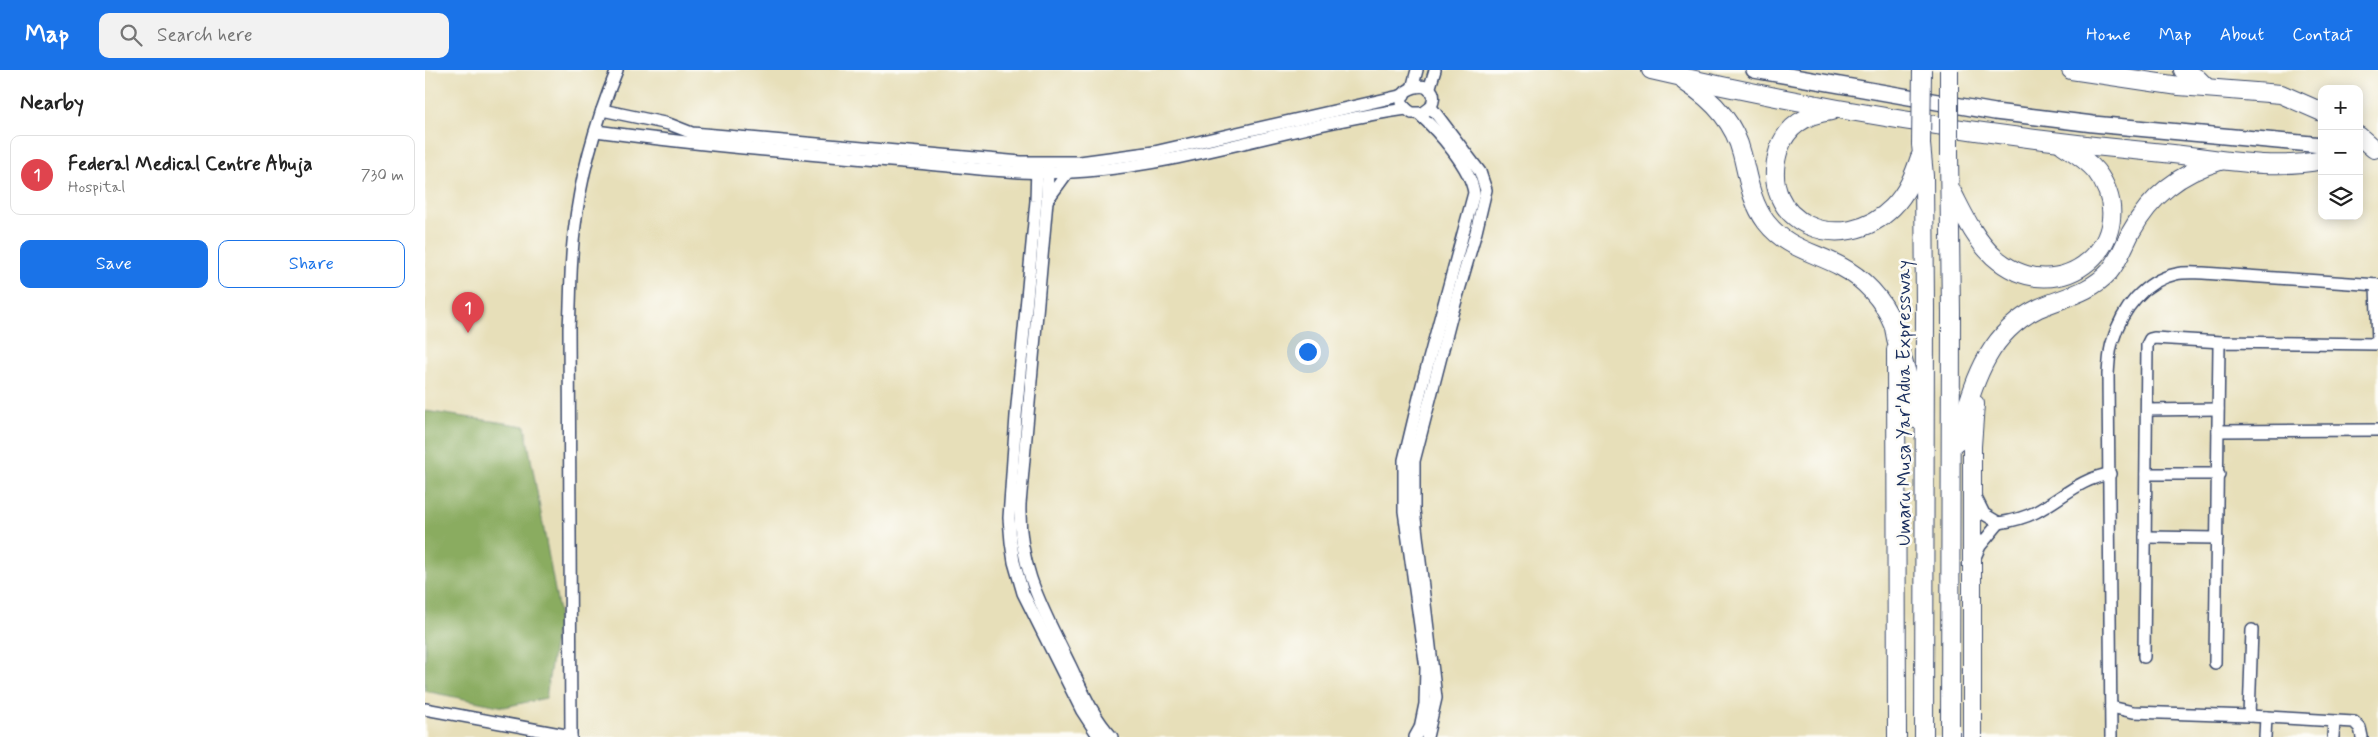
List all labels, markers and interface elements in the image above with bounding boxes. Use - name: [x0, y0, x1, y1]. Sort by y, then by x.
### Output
- search box: [99, 13, 449, 58]
- text: Map: [25, 20, 69, 51]
- icon: search: [117, 21, 145, 49]
- text: Search here: [157, 23, 253, 48]
- text: Home: [2086, 23, 2131, 47]
- text: Map: [2159, 23, 2192, 47]
- text: About: [2220, 23, 2264, 47]
- text: Contact: [2292, 23, 2353, 47]
- map controls: [2318, 85, 2363, 220]
- button: +: [2318, 85, 2363, 130]
- text: Nearby: [20, 89, 84, 117]
- button: −: [2318, 130, 2363, 175]
- text: Federal Medical Centre Abuja: [68, 152, 312, 177]
- text: 1: [33, 165, 41, 186]
- text: 730 m: [361, 165, 404, 186]
- button: layers: [2318, 175, 2363, 220]
- text: Hospital: [68, 177, 125, 198]
- button: Save: [20, 240, 208, 288]
- button: Share: [218, 240, 405, 288]
- street label: Umaru Musa Yar'Adua Expressway: [1892, 260, 1918, 546]
- pin: 1: [452, 292, 484, 333]
- your location: [1295, 339, 1321, 365]

